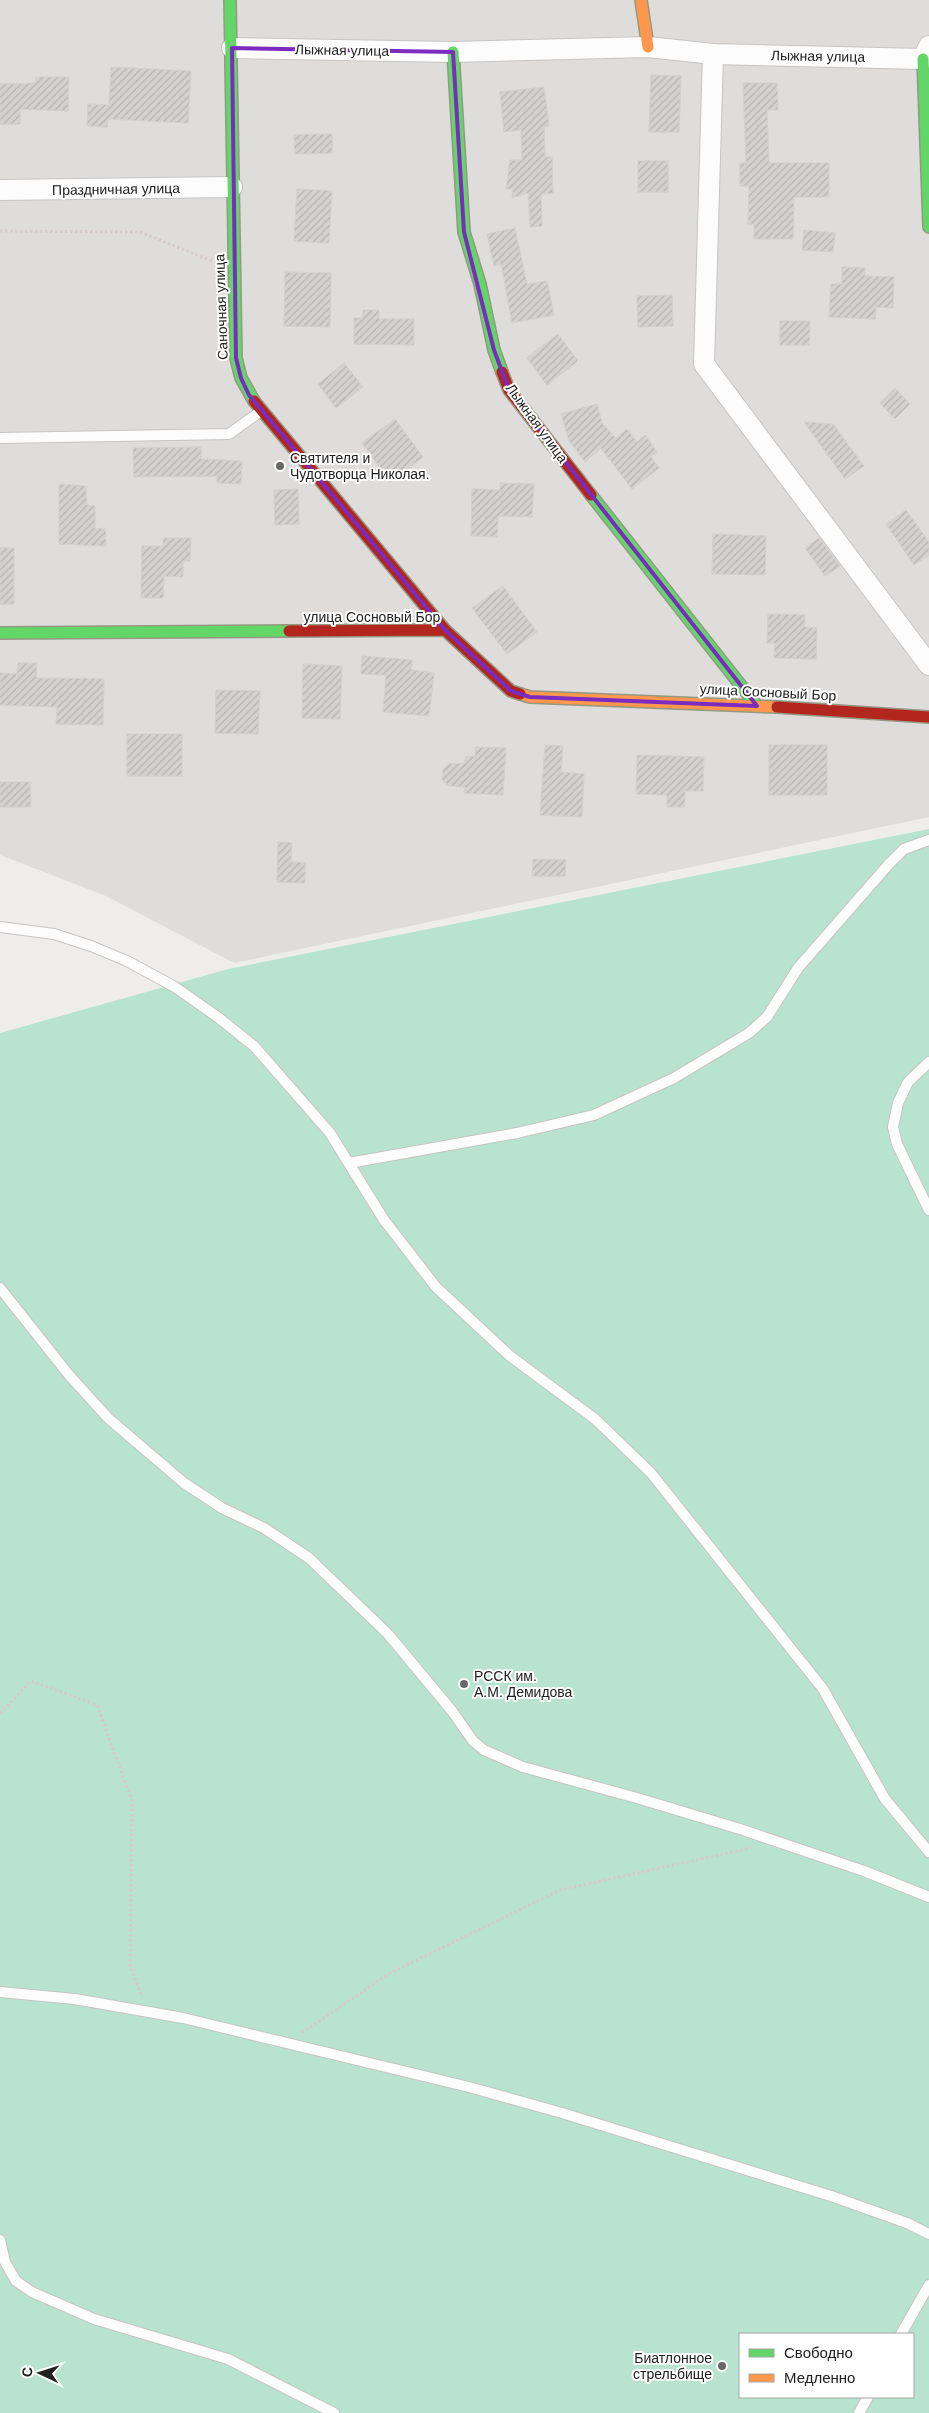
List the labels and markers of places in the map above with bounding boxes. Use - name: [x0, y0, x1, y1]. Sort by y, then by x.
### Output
- place label: Святителя и Чудотворца Николая.: [290, 450, 430, 482]
- marker: Святителя и Чудотворца Николая.: [274, 460, 286, 472]
- place label: РССК им. А.М. Демидова: [474, 1668, 573, 1700]
- marker: РССК им. А.М. Демидова: [458, 1678, 470, 1690]
- place label: Биатлонное стрельбище: [633, 2350, 712, 2382]
- marker: Биатлонное стрельбище: [716, 2360, 728, 2372]

